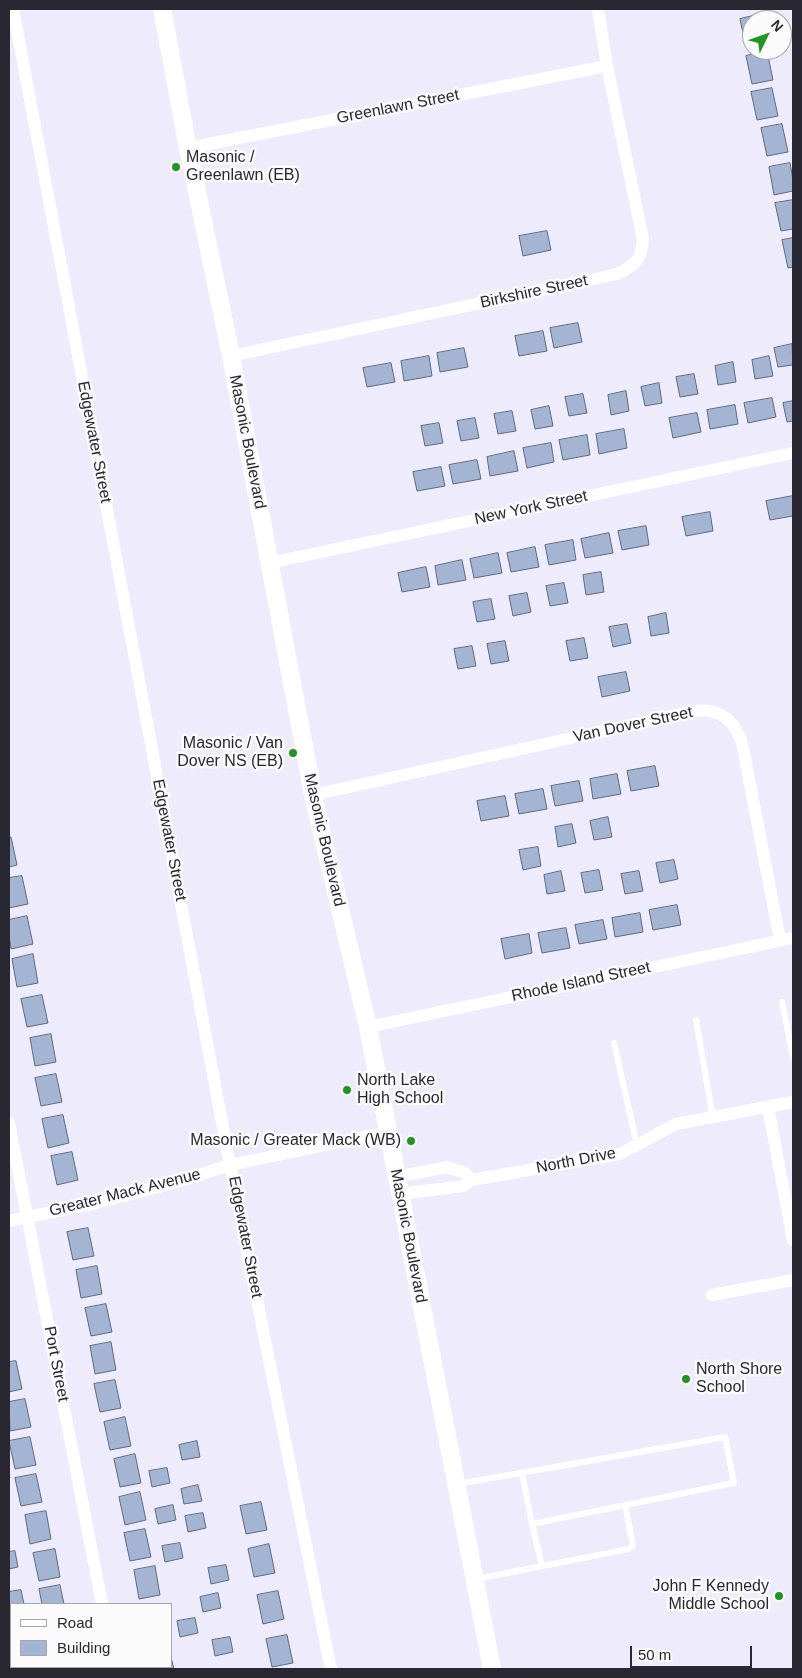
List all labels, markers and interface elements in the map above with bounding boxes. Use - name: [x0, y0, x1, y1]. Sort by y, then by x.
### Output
- north arrow: [742, 10, 792, 60]
- text: N: [768, 17, 787, 35]
- street label: Greenlawn Street: [335, 86, 461, 128]
- place label: Masonic / Greenlawn (EB): [186, 148, 300, 186]
- marker: Masonic / Greenlawn (EB): [170, 161, 182, 173]
- street label: Birkshire Street: [479, 271, 589, 313]
- street label: Masonic Boulevard: [225, 373, 269, 511]
- street label: Edgewater Street: [73, 379, 115, 505]
- street label: New York Street: [473, 487, 589, 529]
- street label: Van Dover Street: [572, 703, 694, 747]
- place label: Masonic / Van Dover NS (EB): [177, 734, 283, 772]
- marker: Masonic / Van Dover NS (EB): [287, 747, 299, 759]
- street label: Masonic Boulevard: [299, 772, 349, 908]
- street label: Edgewater Street: [148, 777, 190, 903]
- street label: Rhode Island Street: [510, 958, 652, 1006]
- place label: North Lake High School: [357, 1071, 443, 1109]
- marker: North Lake High School: [341, 1084, 353, 1096]
- place label: Masonic / Greater Mack (WB): [190, 1131, 401, 1151]
- marker: Masonic / Greater Mack (WB): [405, 1135, 417, 1147]
- street label: North Drive: [534, 1144, 618, 1178]
- street label: Greater Mack Avenue: [47, 1165, 203, 1221]
- street label: Masonic Boulevard: [386, 1167, 430, 1305]
- street label: Edgewater Street: [224, 1174, 266, 1300]
- street label: Port Street: [39, 1325, 73, 1403]
- place label: North Shore School: [696, 1360, 782, 1398]
- marker: North Shore School: [680, 1373, 692, 1385]
- place label: John F Kennedy Middle School: [652, 1577, 769, 1615]
- marker: John F Kennedy Middle School: [773, 1590, 785, 1602]
- legend: [10, 1603, 172, 1668]
- text: Road: [57, 1614, 93, 1631]
- scale bar: [632, 1636, 754, 1668]
- text: Building: [57, 1639, 110, 1656]
- text: 50 m: [638, 1646, 671, 1663]

